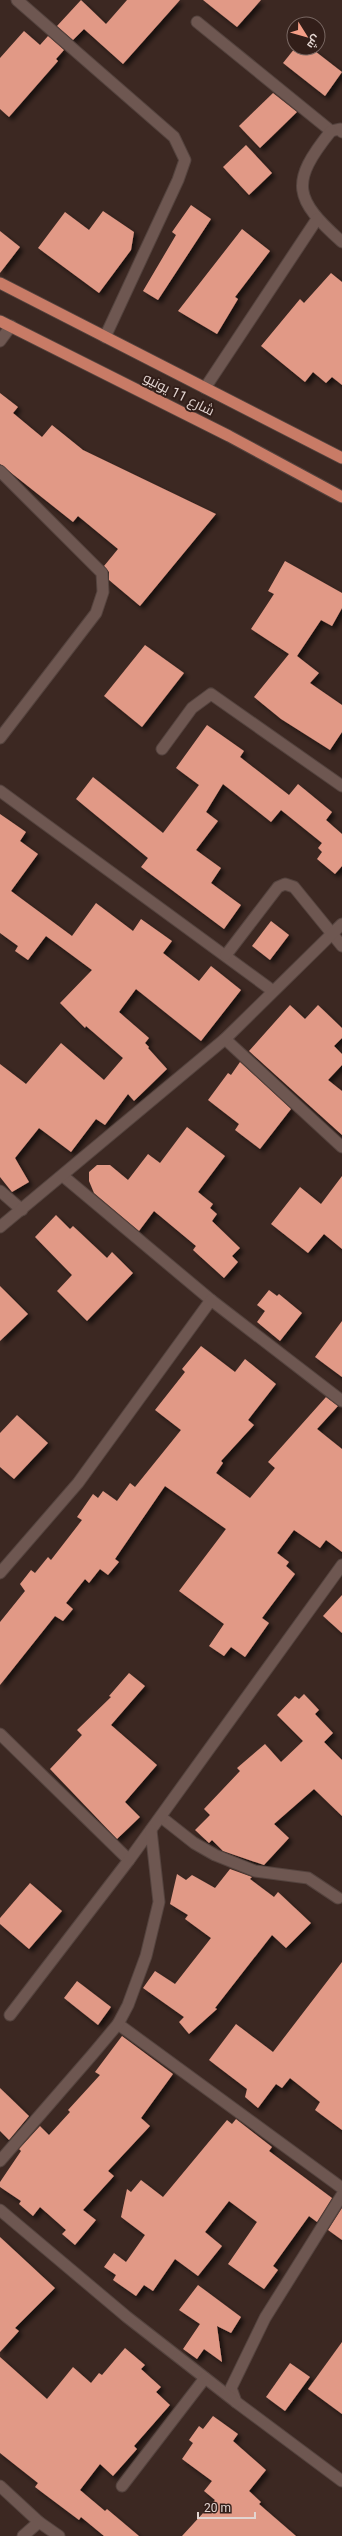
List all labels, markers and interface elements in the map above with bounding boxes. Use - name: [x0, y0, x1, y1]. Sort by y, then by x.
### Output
- north arrow: [286, 16, 326, 56]
- text: ش: [304, 32, 323, 51]
- street label: شارع 11 يونيو: [140, 369, 217, 420]
- scale bar: [198, 2494, 255, 2520]
- text: 20 m: [204, 2501, 231, 2515]

